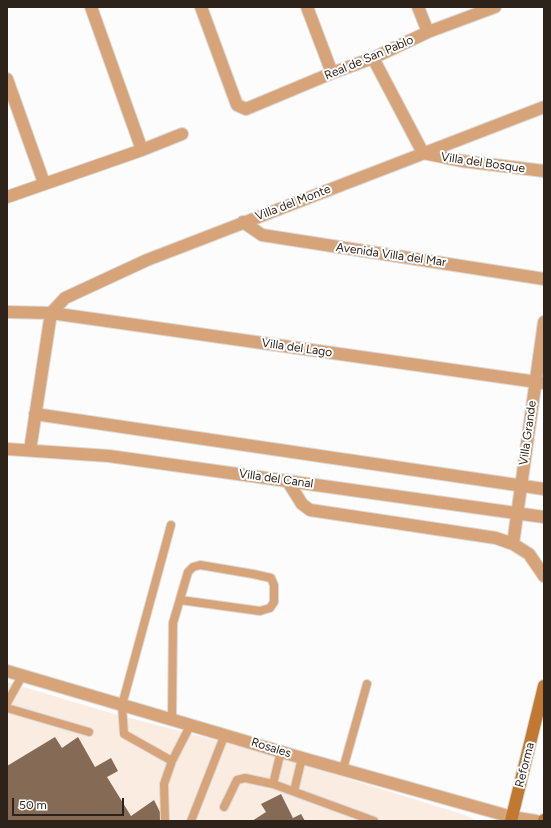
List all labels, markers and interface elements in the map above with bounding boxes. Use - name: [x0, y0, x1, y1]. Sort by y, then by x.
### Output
- street label: Real de San Pablo: [322, 33, 416, 83]
- street label: Villa del Bosque: [440, 150, 526, 176]
- street label: Villa del Monte: [253, 182, 333, 224]
- street label: Avenida Villa del Mar: [335, 240, 447, 270]
- street label: Villa del Lago: [261, 336, 333, 360]
- street label: Villa Grande: [516, 400, 540, 466]
- street label: Villa del Canal: [238, 467, 314, 491]
- street label: Rosales: [249, 735, 293, 761]
- street label: Reforma: [512, 741, 538, 789]
- scale bar: [14, 790, 126, 816]
- text: 50 m: [19, 798, 47, 812]

